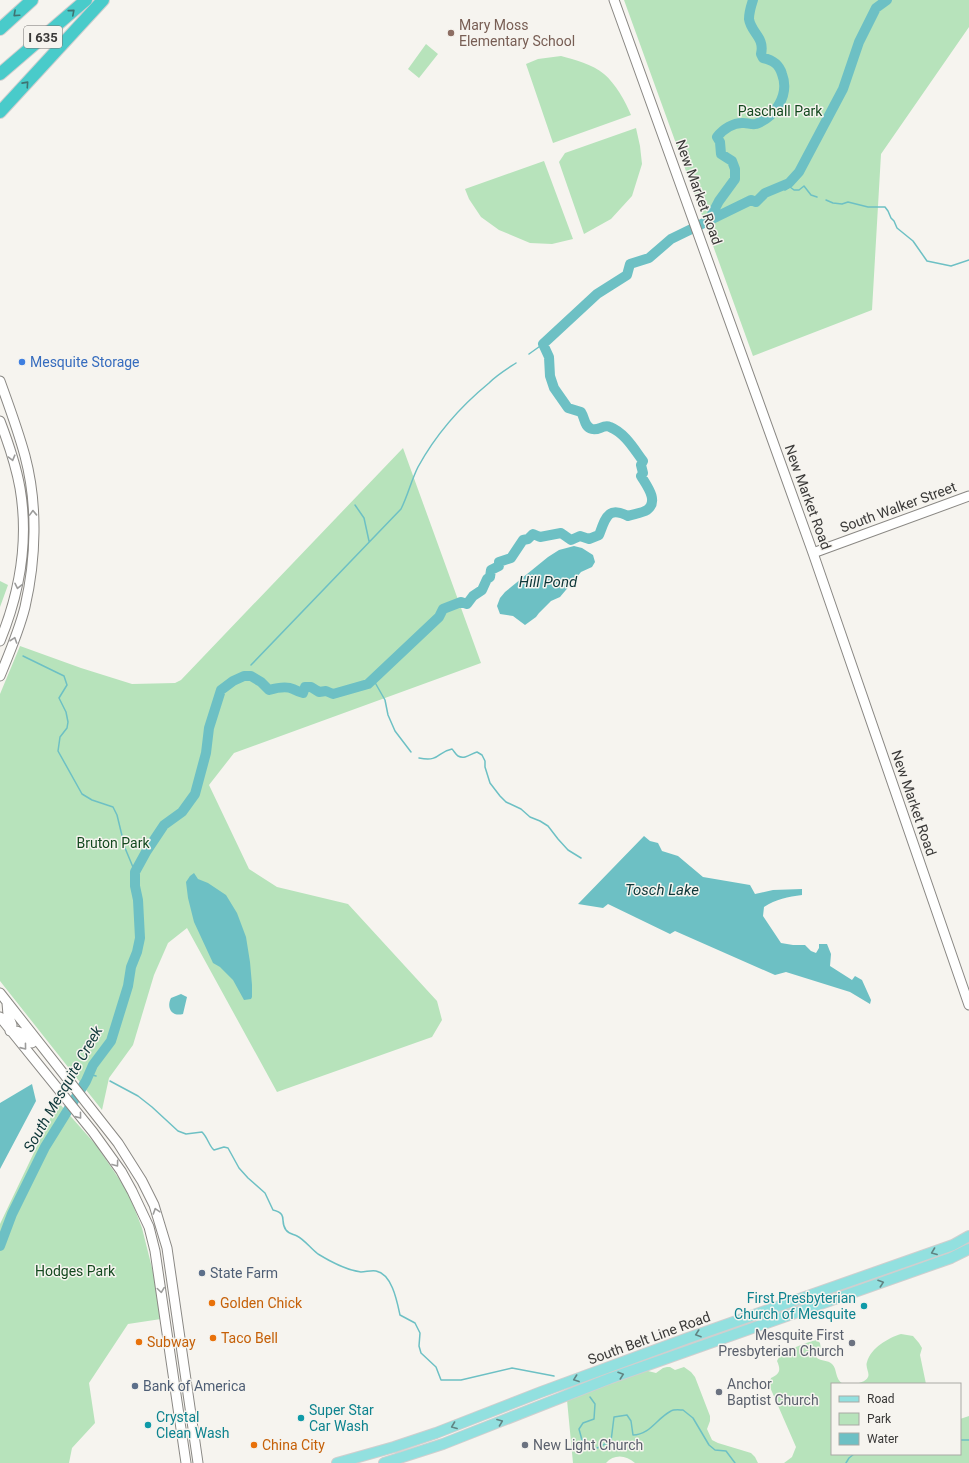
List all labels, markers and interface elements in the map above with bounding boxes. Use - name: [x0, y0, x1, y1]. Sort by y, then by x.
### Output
- one-way arrow: [67, 9, 75, 16]
- one-way arrow: [13, 10, 21, 17]
- place label: Mary Moss Elementary School: [459, 17, 575, 49]
- road number: I 635: [24, 26, 62, 48]
- marker: Mary Moss Elementary School: [446, 28, 456, 38]
- one-way arrow: [22, 81, 29, 88]
- park label: Paschall Park: [738, 103, 823, 119]
- street label: New Market Road: [673, 137, 725, 247]
- place label: Mesquite Storage: [30, 354, 140, 370]
- marker: Mesquite Storage: [17, 357, 27, 367]
- street label: New Market Road: [782, 442, 834, 552]
- one-way arrow: [7, 454, 16, 461]
- street label: South Walker Street: [838, 478, 959, 535]
- one-way arrow: [29, 510, 37, 516]
- water label: Hill Pond: [519, 573, 578, 591]
- one-way arrow: [14, 583, 22, 589]
- one-way arrow: [9, 637, 18, 644]
- street label: New Market Road: [888, 748, 940, 858]
- park label: Bruton Park: [76, 835, 150, 851]
- water label: Tosch Lake: [625, 881, 699, 899]
- water label: South Mesquite Creek: [20, 1022, 107, 1155]
- one-way arrow: [19, 1042, 26, 1050]
- one-way arrow: [75, 1111, 82, 1118]
- one-way arrow: [111, 1159, 118, 1166]
- one-way arrow: [152, 1207, 161, 1214]
- one-way arrow: [930, 1247, 937, 1256]
- park label: Hodges Park: [35, 1263, 116, 1279]
- place label: State Farm: [210, 1265, 278, 1281]
- marker: State Farm: [197, 1268, 207, 1278]
- one-way arrow: [877, 1279, 884, 1288]
- one-way arrow: [156, 1287, 165, 1293]
- place label: First Presbyterian Church of Mesquite: [734, 1290, 856, 1322]
- place label: Golden Chick: [220, 1295, 303, 1311]
- marker: Golden Chick: [207, 1298, 217, 1308]
- marker: First Presbyterian Church of Mesquite: [859, 1301, 869, 1311]
- street label: South Belt Line Road: [586, 1308, 712, 1368]
- place label: Mesquite First Presbyterian Church: [718, 1327, 844, 1359]
- place label: Taco Bell: [221, 1330, 278, 1346]
- one-way arrow: [694, 1330, 701, 1338]
- marker: Taco Bell: [208, 1333, 218, 1343]
- place label: Subway: [147, 1334, 196, 1350]
- marker: Subway: [134, 1337, 144, 1347]
- marker: Mesquite First Presbyterian Church: [847, 1338, 857, 1348]
- one-way arrow: [617, 1371, 624, 1379]
- one-way arrow: [572, 1375, 579, 1383]
- place label: Anchor Baptist Church: [727, 1376, 819, 1408]
- place label: Bank of America: [143, 1378, 246, 1394]
- marker: Bank of America: [130, 1381, 140, 1391]
- legend: [831, 1383, 961, 1455]
- marker: Anchor Baptist Church: [714, 1387, 724, 1397]
- text: Road: [867, 1392, 895, 1406]
- place label: Super Star Car Wash: [309, 1402, 374, 1434]
- place label: Crystal Clean Wash: [156, 1409, 230, 1441]
- text: Park: [867, 1412, 892, 1426]
- marker: Super Star Car Wash: [296, 1413, 306, 1423]
- one-way arrow: [496, 1419, 503, 1427]
- marker: Crystal Clean Wash: [143, 1420, 153, 1430]
- one-way arrow: [451, 1421, 459, 1429]
- text: Water: [867, 1432, 898, 1446]
- place label: China City: [262, 1437, 325, 1453]
- place label: New Light Church: [533, 1437, 643, 1453]
- marker: China City: [249, 1440, 259, 1450]
- marker: New Light Church: [520, 1440, 530, 1450]

